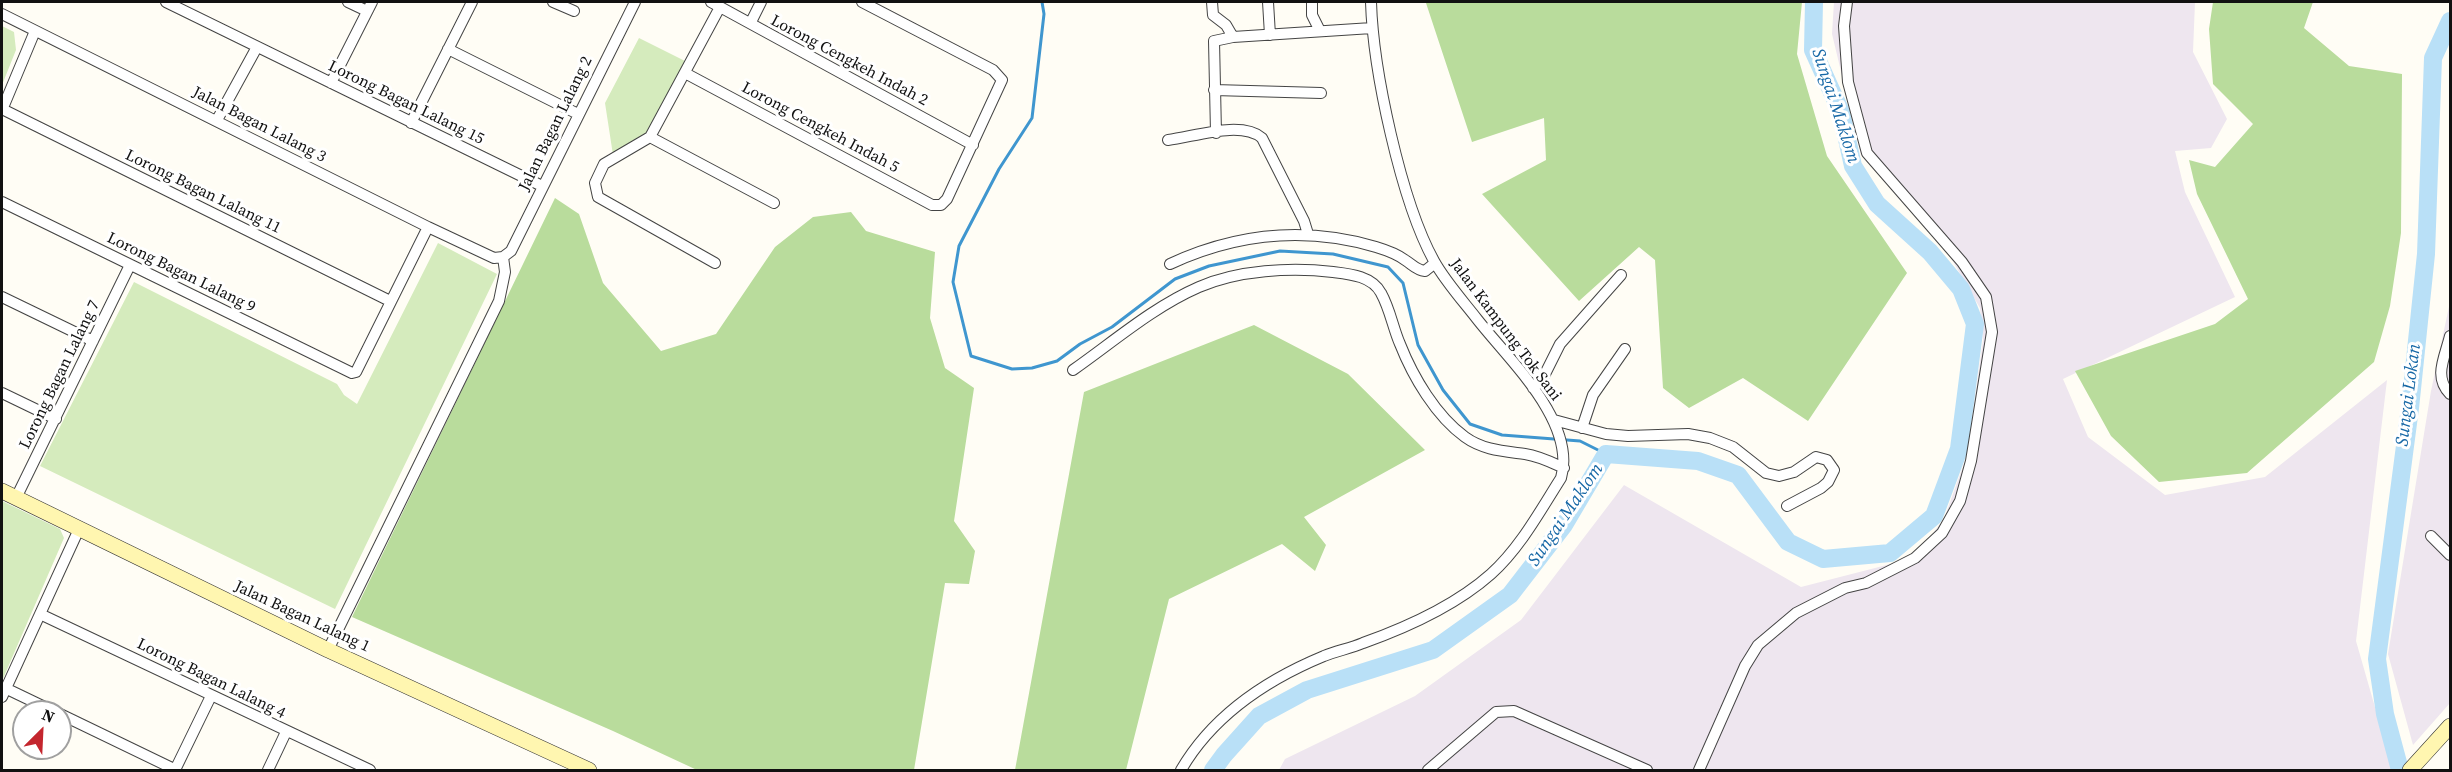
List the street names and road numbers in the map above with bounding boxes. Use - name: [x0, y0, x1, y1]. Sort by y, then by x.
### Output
- street label: Lorong Cengkeh Indah 2: [767, 11, 931, 111]
- street label: Jalan Bagan Lalang 2: [515, 54, 597, 194]
- street label: Lorong Bagan Lalang 15: [325, 57, 487, 149]
- street label: Lorong Cengkeh Indah 5: [738, 78, 902, 178]
- street label: Jalan Bagan Lalang 3: [189, 83, 329, 167]
- street label: Lorong Bagan Lalang 11: [122, 146, 284, 238]
- street label: Lorong Bagan Lalang 9: [104, 229, 258, 317]
- street label: Jalan Kampung Tok Sani: [1445, 255, 1565, 405]
- street label: Lorong Bagan Lalang 7: [16, 298, 104, 452]
- street label: Jalan Bagan Lalang 1: [231, 577, 373, 657]
- street label: Lorong Bagan Lalang 4: [134, 635, 288, 723]

